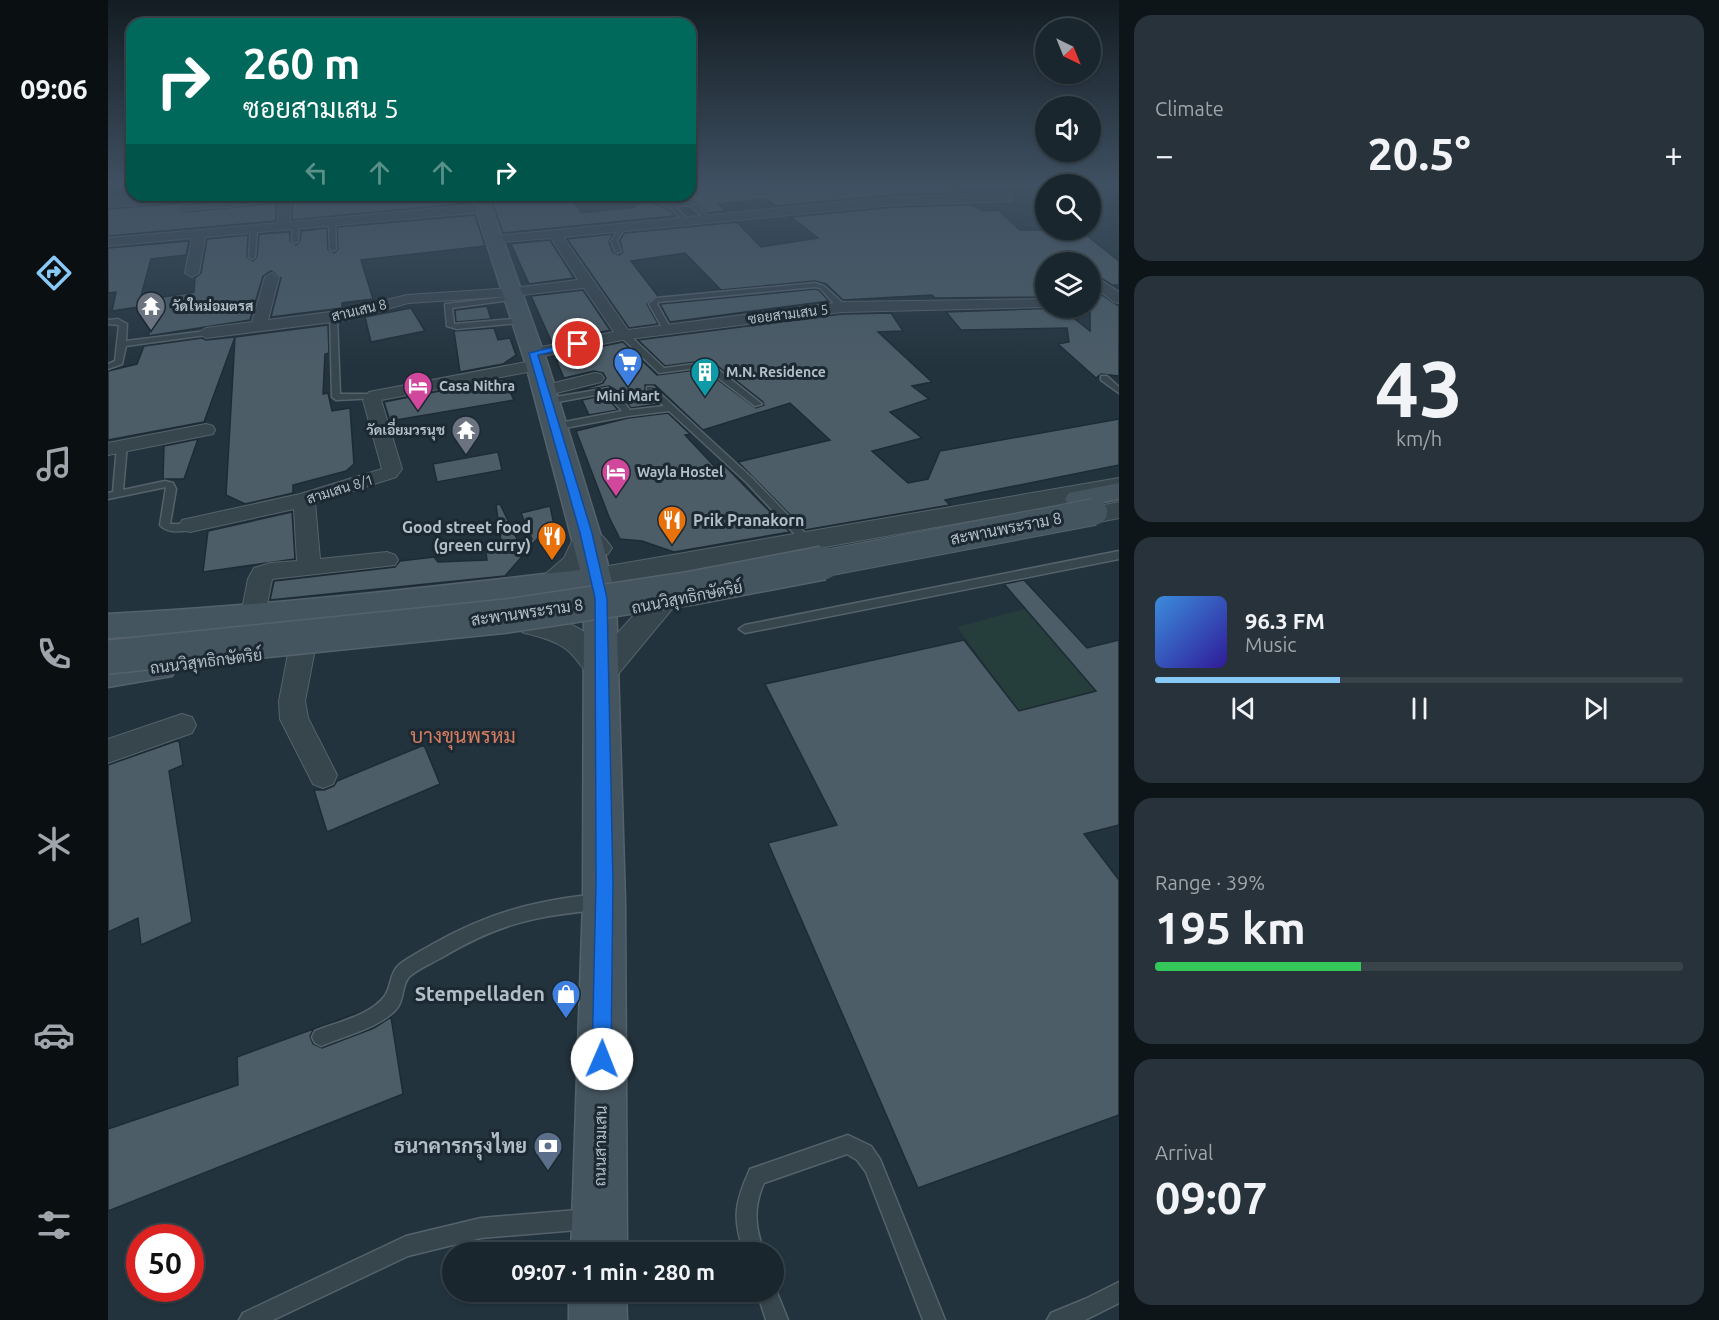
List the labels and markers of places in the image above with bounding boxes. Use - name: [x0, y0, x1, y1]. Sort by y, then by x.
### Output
- temple icon: วัดใหม่อมตรส: [135, 290, 167, 332]
- place label: วัดใหม่อมตรส: [172, 297, 253, 314]
- pin: [552, 318, 603, 369]
- supermarket icon: Mini Mart: [612, 346, 644, 388]
- building icon: M.N. Residence: [689, 356, 721, 398]
- place label: M.N. Residence: [726, 364, 826, 380]
- hotel icon: Casa Nithra: [402, 370, 434, 412]
- place label: Casa Nithra: [439, 378, 515, 394]
- place label: Mini Mart: [596, 388, 660, 404]
- temple icon: วัดเอี่ยมวรนุช: [450, 414, 482, 456]
- place label: วัดเอี่ยมวรนุช: [366, 418, 445, 441]
- hotel icon: Wayla Hostel: [600, 456, 632, 498]
- place label: Wayla Hostel: [637, 464, 723, 480]
- restaurant icon: Prik Pranakorn: [656, 504, 688, 546]
- place label: Prik Pranakorn: [693, 511, 804, 529]
- place label: Good street food (green curry): [402, 518, 531, 555]
- restaurant icon: Good street food (green curry): [536, 520, 568, 562]
- shop icon: Stempelladen: [550, 978, 582, 1020]
- place label: Stempelladen: [415, 982, 545, 1005]
- bank icon: ธนาคารกรุงไทย: [532, 1130, 564, 1172]
- place label: ธนาคารกรุงไทย: [394, 1132, 527, 1161]

